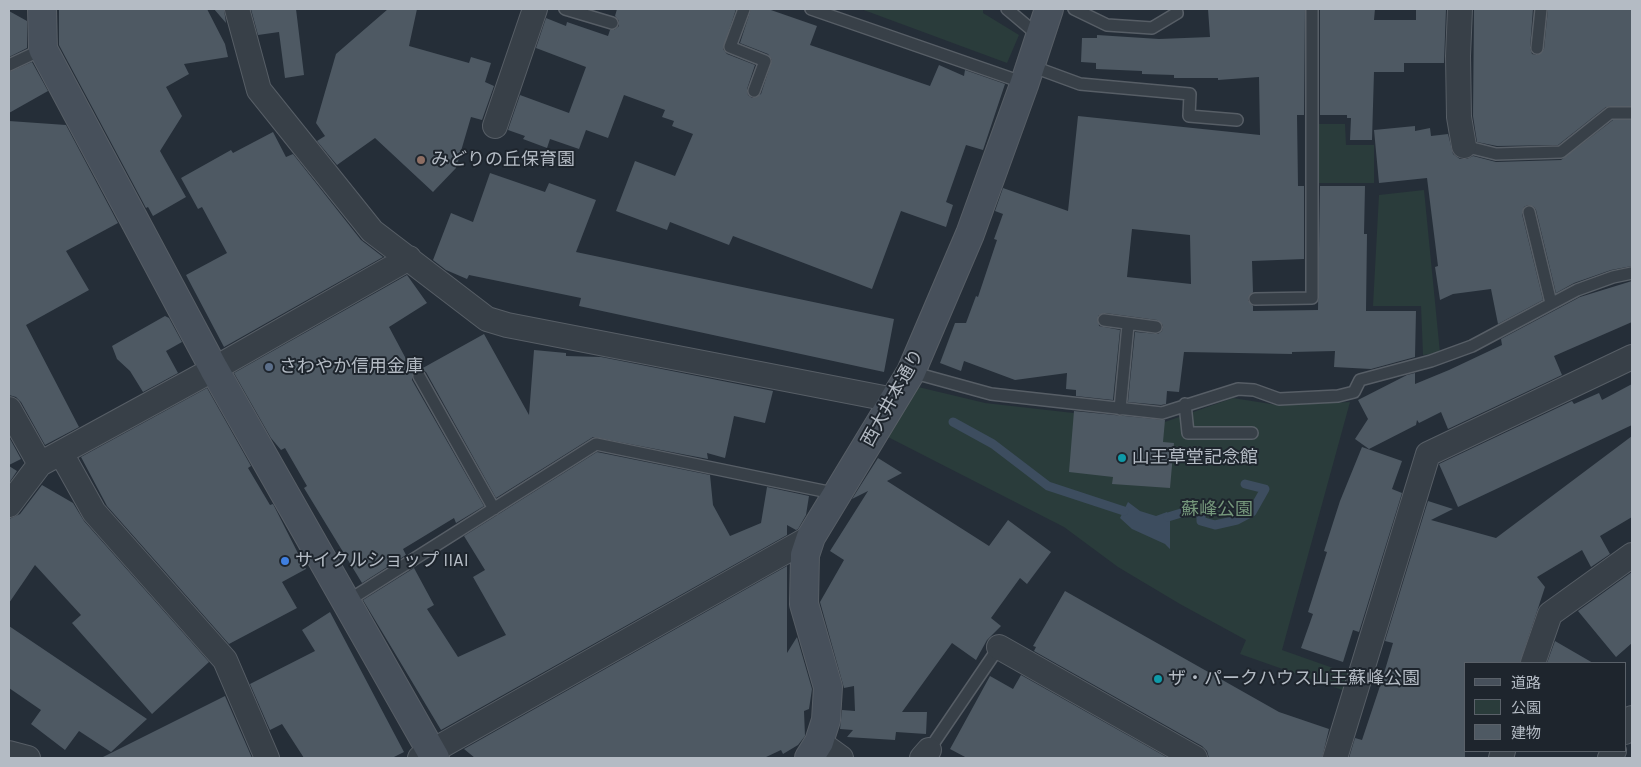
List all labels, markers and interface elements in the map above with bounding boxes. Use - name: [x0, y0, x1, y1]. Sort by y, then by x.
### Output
- place label: みどりの丘保育園: [431, 149, 575, 171]
- marker: みどりの丘保育園: [415, 154, 427, 166]
- street label: 西大井本通り: [857, 346, 929, 450]
- place label: さわやか信用金庫: [279, 356, 423, 378]
- marker: さわやか信用金庫: [263, 361, 275, 373]
- place label: 山王草堂記念館: [1132, 447, 1258, 469]
- marker: 山王草堂記念館: [1116, 452, 1128, 464]
- park label: 蘇峰公園: [1181, 499, 1253, 521]
- place label: サイクルショップ IIAI: [295, 550, 469, 572]
- marker: サイクルショップ IIAI: [279, 555, 291, 567]
- legend: [1464, 662, 1626, 752]
- place label: ザ・パークハウス山王蘇峰公園: [1168, 668, 1420, 690]
- marker: ザ・パークハウス山王蘇峰公園: [1152, 673, 1164, 685]
- text: 道路: [1511, 674, 1541, 692]
- text: 公園: [1511, 699, 1541, 717]
- text: 建物: [1511, 724, 1541, 742]

